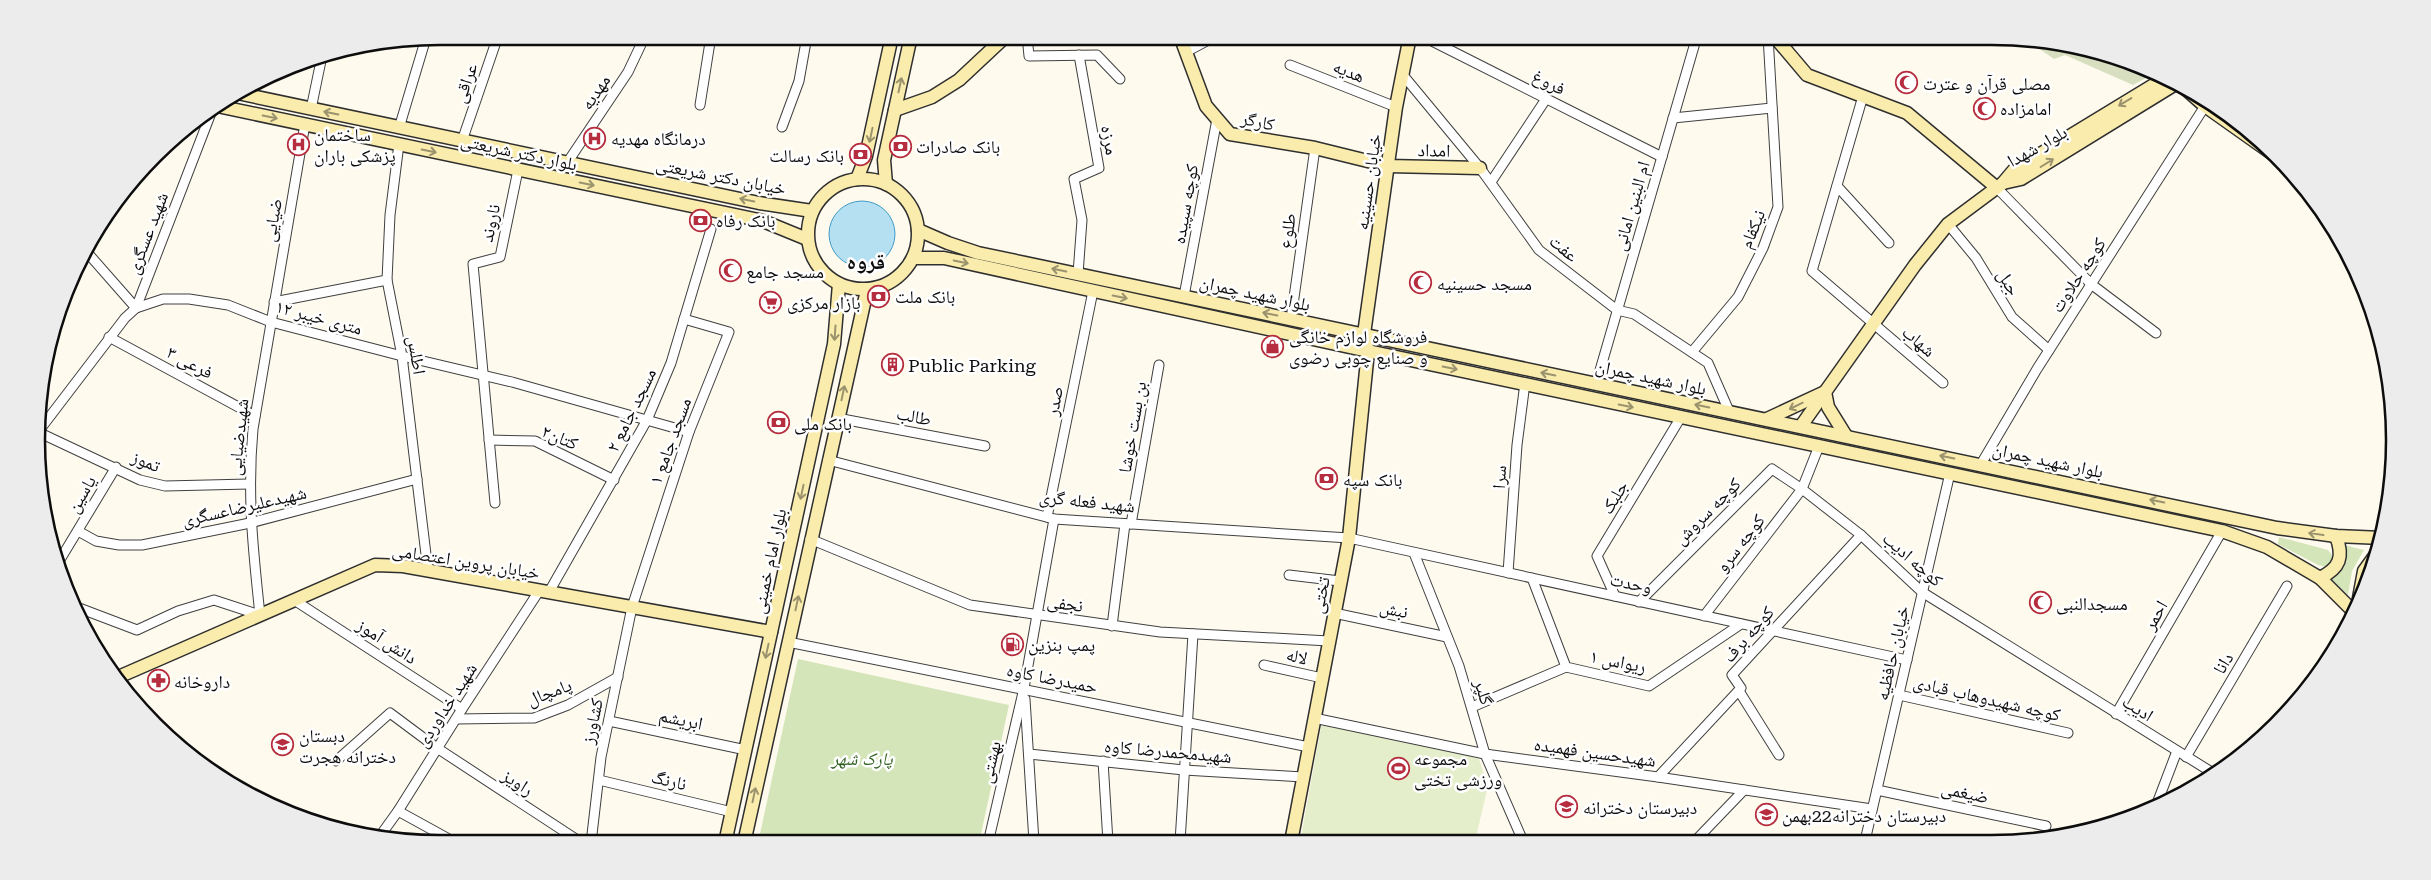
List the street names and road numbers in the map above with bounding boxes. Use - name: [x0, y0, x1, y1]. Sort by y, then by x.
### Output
- street label: هدیه: [1330, 55, 1368, 87]
- street label: عراقی: [448, 60, 482, 106]
- street label: فروغ: [1529, 65, 1569, 100]
- street label: مهدیه: [576, 70, 615, 114]
- street label: کارگر: [1238, 107, 1277, 135]
- street label: بلوار شهدا: [2003, 121, 2071, 171]
- street label: مرزه: [1097, 124, 1123, 156]
- street label: بلوار دکتر شریعتی: [459, 129, 579, 176]
- street label: خیابان حسینیه: [1351, 133, 1386, 232]
- street label: امداد: [1417, 139, 1451, 161]
- street label: خیابان دکتر شریعتی: [654, 153, 788, 200]
- street label: ام البنین امانی: [1608, 159, 1656, 254]
- street label: کوچه سپیده: [1168, 162, 1204, 246]
- street label: شهید عسگری: [122, 189, 173, 277]
- street label: ضیایی: [258, 197, 287, 244]
- street label: ناروند: [476, 202, 504, 244]
- street label: نیکفام: [1735, 206, 1771, 252]
- street label: طلوع: [1274, 212, 1301, 250]
- street label: عفت: [1545, 230, 1583, 266]
- street label: کوچه حلاوت: [2046, 233, 2111, 317]
- street label: جبل: [1992, 265, 2025, 300]
- street label: بلوار شهید چمران: [1197, 271, 1312, 316]
- street label: ۱۲ متری خیبر: [273, 295, 365, 340]
- street label: شهاب: [1898, 321, 1940, 362]
- street label: اطلس: [403, 334, 430, 376]
- street label: فرعی ۳: [163, 341, 217, 384]
- street label: بلوار شهید چمران: [1593, 355, 1708, 400]
- street label: مسجد جامع ۲: [602, 365, 662, 456]
- street label: بن بست خوشا: [1114, 380, 1151, 475]
- street label: صدر: [1041, 384, 1067, 419]
- street label: مسجد جامع ۱: [645, 395, 697, 488]
- street label: شهیدضیایی: [224, 397, 253, 477]
- street label: طالب: [895, 402, 933, 430]
- street label: کتان۲: [538, 420, 582, 455]
- street label: بلوار شهید چمران: [1990, 438, 2105, 483]
- street label: تموز: [128, 445, 163, 476]
- street label: سرا: [1488, 465, 1510, 489]
- street label: یاسین: [62, 472, 101, 517]
- street label: کوچه سروش: [1669, 473, 1745, 549]
- street label: جلبک: [1596, 477, 1633, 518]
- street label: شهیدعلیرضاعسگری: [180, 481, 309, 532]
- street label: شهید فعله گری: [1038, 486, 1136, 517]
- street label: بلوار امام خمینی: [748, 506, 792, 616]
- street label: کوچه سرو: [1711, 510, 1769, 576]
- street label: کوچه ادیب: [1878, 527, 1948, 592]
- street label: خیابان پروین اعتصامی: [390, 539, 541, 584]
- street label: وحدت: [1608, 568, 1654, 598]
- street label: تختی: [1306, 575, 1335, 615]
- street label: نجفی: [1045, 590, 1084, 617]
- street label: نبش: [1378, 596, 1410, 623]
- street label: احمر: [2138, 597, 2172, 634]
- street label: کوچه برف: [1718, 601, 1779, 667]
- street label: خیابان حافظیه: [1871, 604, 1914, 703]
- street label: دانش آموز: [352, 613, 421, 669]
- street label: لاله: [1284, 643, 1310, 669]
- street label: ریواس ۱: [1588, 645, 1648, 678]
- street label: دانا: [2209, 648, 2237, 678]
- street label: شهید خداوردی: [411, 659, 482, 752]
- street label: حمیدرضا کاوه: [1005, 659, 1099, 697]
- street label: کوچه شهیدوهاب قبادی: [1911, 671, 2063, 726]
- street label: پامچال: [524, 674, 575, 711]
- street label: گلپر: [1469, 676, 1498, 708]
- street label: ادیب: [2118, 690, 2157, 726]
- street label: کشاورز: [577, 696, 607, 747]
- street label: ابریشم: [657, 704, 705, 736]
- street label: شهیدحسین فهمیده: [1533, 733, 1657, 772]
- street label: شهیدمحمدرضا کاوه: [1103, 735, 1233, 767]
- street label: بهشتی: [975, 739, 1006, 785]
- street label: راویز: [497, 764, 538, 800]
- street label: نارنگ: [649, 766, 689, 794]
- street label: ضیغمی: [1939, 777, 1991, 808]

